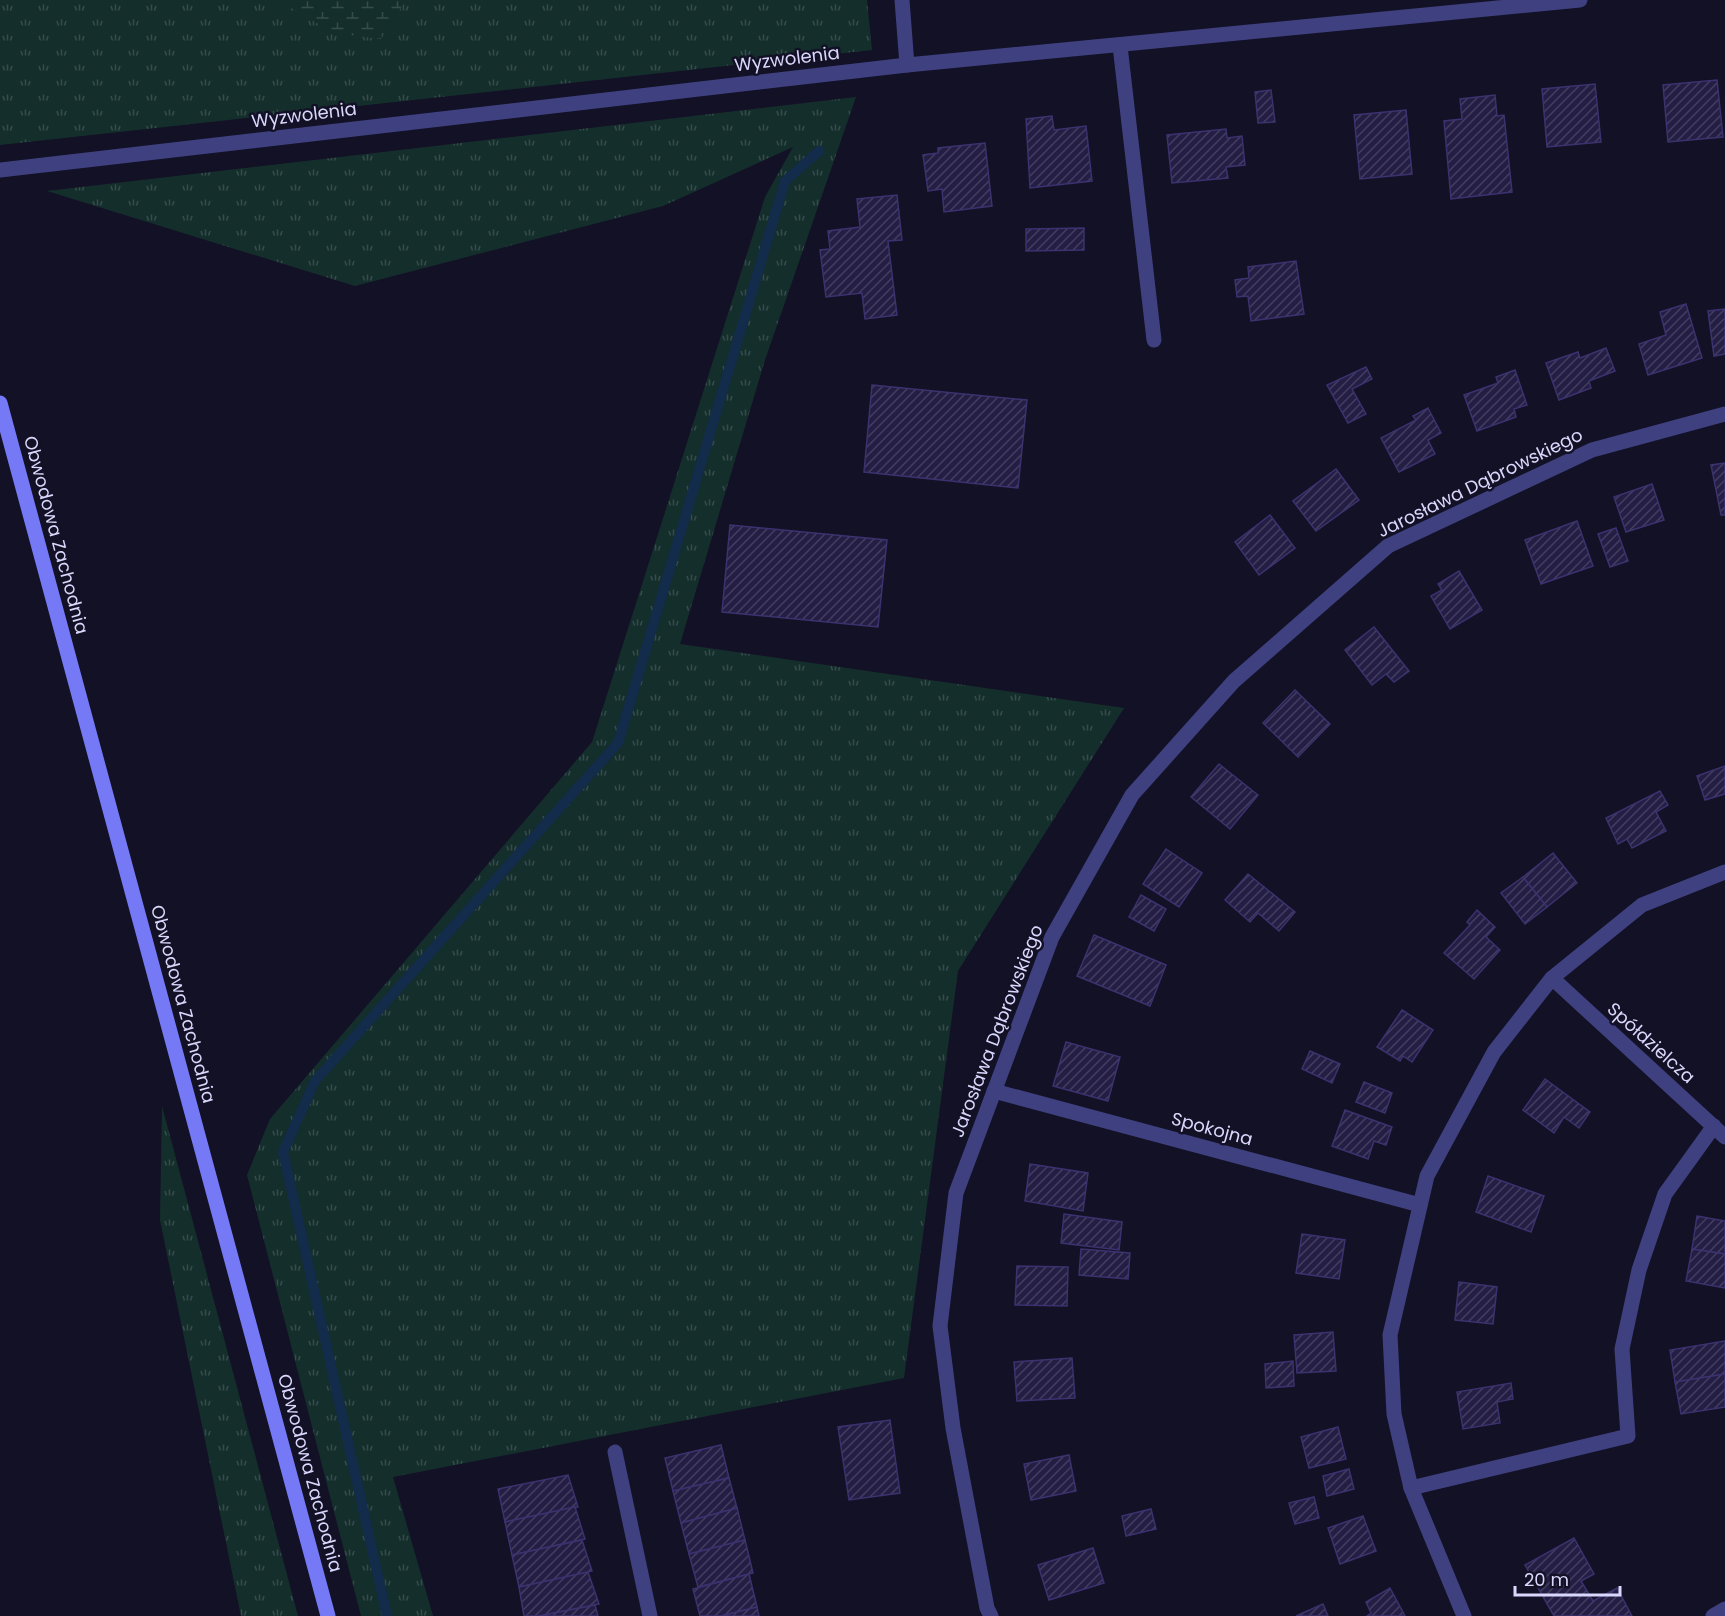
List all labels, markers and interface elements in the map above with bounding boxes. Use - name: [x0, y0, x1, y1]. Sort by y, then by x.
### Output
- street label: Wyzwolenia: [733, 40, 841, 77]
- street label: Wyzwolenia: [250, 96, 358, 133]
- street label: Jarosława Dąbrowskiego: [1373, 422, 1587, 543]
- street label: Obwodowa Zachodnia: [18, 433, 95, 637]
- street label: Obwodowa Zachodnia: [145, 902, 222, 1106]
- street label: Jarosława Dąbrowskiego: [944, 921, 1049, 1141]
- street label: Spółdzielcza: [1602, 996, 1701, 1089]
- street label: Spokojna: [1169, 1106, 1256, 1151]
- street label: Obwodowa Zachodnia: [272, 1371, 349, 1575]
- scale bar: [1515, 1559, 1620, 1597]
- text: 20 m: [1524, 1567, 1569, 1592]

